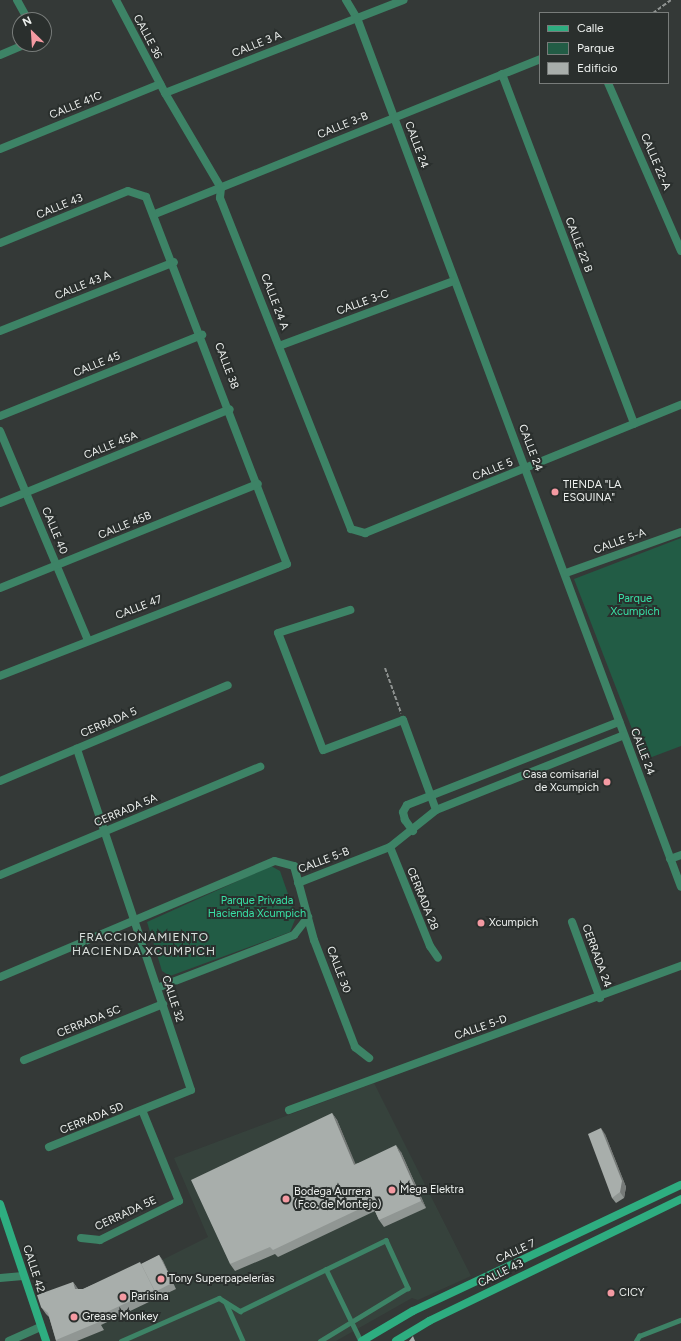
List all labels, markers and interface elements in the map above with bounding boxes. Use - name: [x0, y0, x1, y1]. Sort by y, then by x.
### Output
- north arrow: [12, 12, 52, 52]
- legend: [539, 12, 669, 84]
- street label: CALLE 36: [130, 13, 164, 61]
- text: N: [21, 14, 34, 29]
- text: Calle: [577, 21, 604, 35]
- street label: CALLE 3 A: [230, 29, 284, 61]
- text: Parque: [577, 41, 614, 55]
- text: Edificio: [577, 61, 617, 75]
- street label: CALLE 41C: [48, 90, 104, 122]
- street label: CALLE 3-B: [316, 110, 370, 142]
- street label: CALLE 24: [401, 120, 431, 170]
- street label: CALLE 22-A: [637, 132, 673, 192]
- street label: CALLE 43: [35, 192, 85, 222]
- street label: CALLE 22 B: [561, 216, 595, 274]
- street label: CALLE 43 A: [53, 269, 113, 303]
- street label: CALLE 24 A: [257, 272, 291, 332]
- street label: CALLE 3-C: [335, 287, 391, 319]
- street label: CALLE 38: [211, 341, 241, 391]
- street label: CALLE 45: [72, 350, 122, 380]
- street label: CALLE 24: [515, 423, 545, 473]
- street label: CALLE 45A: [82, 429, 140, 463]
- street label: CALLE 5: [471, 456, 515, 484]
- place label: TIENDA "LA ESQUINA": [563, 479, 621, 505]
- marker: TIENDA "LA ESQUINA": [550, 487, 560, 497]
- street label: CALLE 40: [38, 505, 70, 557]
- street label: CALLE 45B: [97, 509, 153, 543]
- street label: CALLE 5-A: [592, 526, 648, 558]
- street label: CALLE 47: [114, 593, 164, 623]
- park label: Parque Xcumpich: [610, 593, 660, 619]
- street label: CERRADA 5: [79, 705, 139, 741]
- street label: CALLE 24: [627, 727, 657, 777]
- place label: Casa comisarial de Xcumpich: [523, 769, 599, 795]
- marker: Casa comisarial de Xcumpich: [602, 777, 612, 787]
- street label: CERRADA 5A: [92, 792, 160, 830]
- street label: CALLE 5-B: [297, 845, 351, 877]
- street label: CERRADA 28: [403, 866, 441, 932]
- park label: Parque Privada Hacienda Xcumpich: [208, 895, 306, 921]
- place label: Xcumpich: [489, 916, 538, 930]
- marker: Xcumpich: [476, 918, 486, 928]
- street label: CERRADA 24: [578, 923, 614, 989]
- district label: FRACCIONAMIENTO HACIENDA XCUMPICH: [72, 931, 216, 959]
- street label: CALLE 30: [323, 945, 353, 995]
- street label: CALLE 32: [158, 974, 186, 1024]
- street label: CERRADA 5C: [55, 1003, 123, 1041]
- street label: CALLE 5-D: [453, 1013, 509, 1043]
- street label: CERRADA 5D: [58, 1100, 126, 1138]
- place label: Mega Elektra: [400, 1183, 464, 1197]
- marker: Mega Elektra: [387, 1185, 397, 1195]
- place label: Bodega Aurrera (Fco. de Montejo): [294, 1186, 381, 1212]
- street label: CERRADA 5E: [93, 1194, 159, 1234]
- marker: Bodega Aurrera (Fco. de Montejo): [281, 1194, 291, 1204]
- street label: CALLE 7: [494, 1237, 538, 1267]
- street label: CALLE 42: [19, 1244, 47, 1294]
- street label: CALLE 43: [476, 1257, 526, 1291]
- place label: Tony Superpapelerías: [169, 1272, 274, 1286]
- marker: Tony Superpapelerías: [156, 1274, 166, 1284]
- place label: CICY: [619, 1286, 644, 1300]
- marker: CICY: [606, 1288, 616, 1298]
- place label: Parisina: [131, 1290, 169, 1304]
- marker: Parisina: [118, 1292, 128, 1302]
- place label: Grease Monkey: [82, 1310, 158, 1324]
- marker: Grease Monkey: [69, 1312, 79, 1322]

